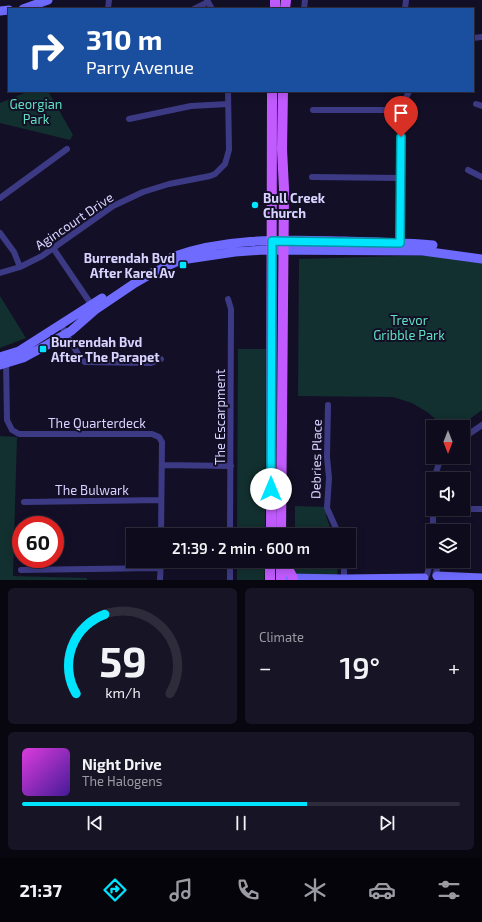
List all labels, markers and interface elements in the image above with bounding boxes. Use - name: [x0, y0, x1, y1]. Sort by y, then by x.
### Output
- text: 310 m: [86, 22, 162, 56]
- icon: right: [20, 24, 72, 76]
- text: Parry Avenue: [86, 56, 194, 78]
- park label: Georgian Park: [10, 96, 62, 127]
- pin: [384, 96, 418, 137]
- icon: arrive: [390, 102, 412, 124]
- street label: Agincourt Drive: [32, 189, 116, 253]
- place label: Bull Creek Church: [263, 190, 326, 221]
- marker: Bull Creek Church: [250, 200, 260, 210]
- place label: Burrendah Bvd After Karel Av: [84, 250, 176, 281]
- marker: Burrendah Bvd After Karel Av: [178, 260, 188, 270]
- park label: Trevor Gribble Park: [373, 312, 445, 343]
- place label: Burrendah Bvd After The Parapet: [51, 334, 160, 365]
- marker: Burrendah Bvd After The Parapet: [38, 344, 48, 354]
- street label: The Escarpment: [212, 369, 228, 465]
- street label: The Quarterdeck: [48, 415, 146, 431]
- street label: Debries Place: [307, 419, 325, 499]
- north arrow: [426, 420, 470, 464]
- map controls: [426, 420, 470, 568]
- position arrow: [250, 468, 292, 510]
- button: sound: [426, 472, 470, 516]
- street label: The Bulwark: [55, 482, 129, 498]
- speed limit sign: 60: [12, 516, 64, 568]
- button: layers: [426, 524, 470, 568]
- text: 21:39 · 2 min · 600 m: [172, 539, 310, 557]
- text: Climate: [259, 629, 304, 645]
- text: 59: [99, 635, 146, 685]
- text: 19°: [340, 649, 380, 685]
- text: −: [259, 654, 272, 680]
- text: +: [448, 654, 460, 680]
- text: km/h: [105, 684, 140, 701]
- text: Night Drive: [82, 755, 162, 773]
- text: The Halogens: [82, 773, 162, 789]
- icon: previous: [84, 812, 106, 834]
- icon: pause: [230, 812, 252, 834]
- icon: next: [376, 812, 398, 834]
- icon: directions: [101, 876, 129, 904]
- icon: music: [167, 876, 195, 904]
- icon: phone: [234, 876, 262, 904]
- icon: climate: [301, 876, 329, 904]
- icon: car: [368, 876, 396, 904]
- icon: filters: [435, 876, 463, 904]
- text: 21:37: [19, 879, 62, 901]

